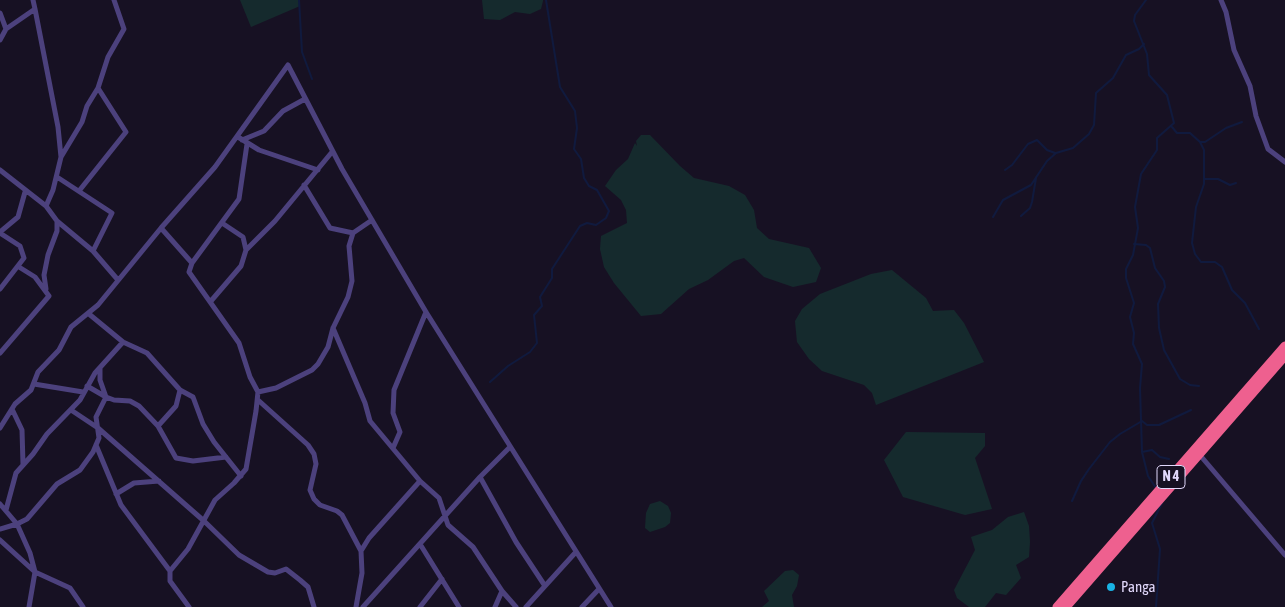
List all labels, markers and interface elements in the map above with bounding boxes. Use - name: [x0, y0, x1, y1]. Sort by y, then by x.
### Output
- road number: N 4: [1157, 466, 1185, 488]
- place label: Panga: [1121, 578, 1155, 596]
- marker: Panga: [1105, 581, 1117, 593]

